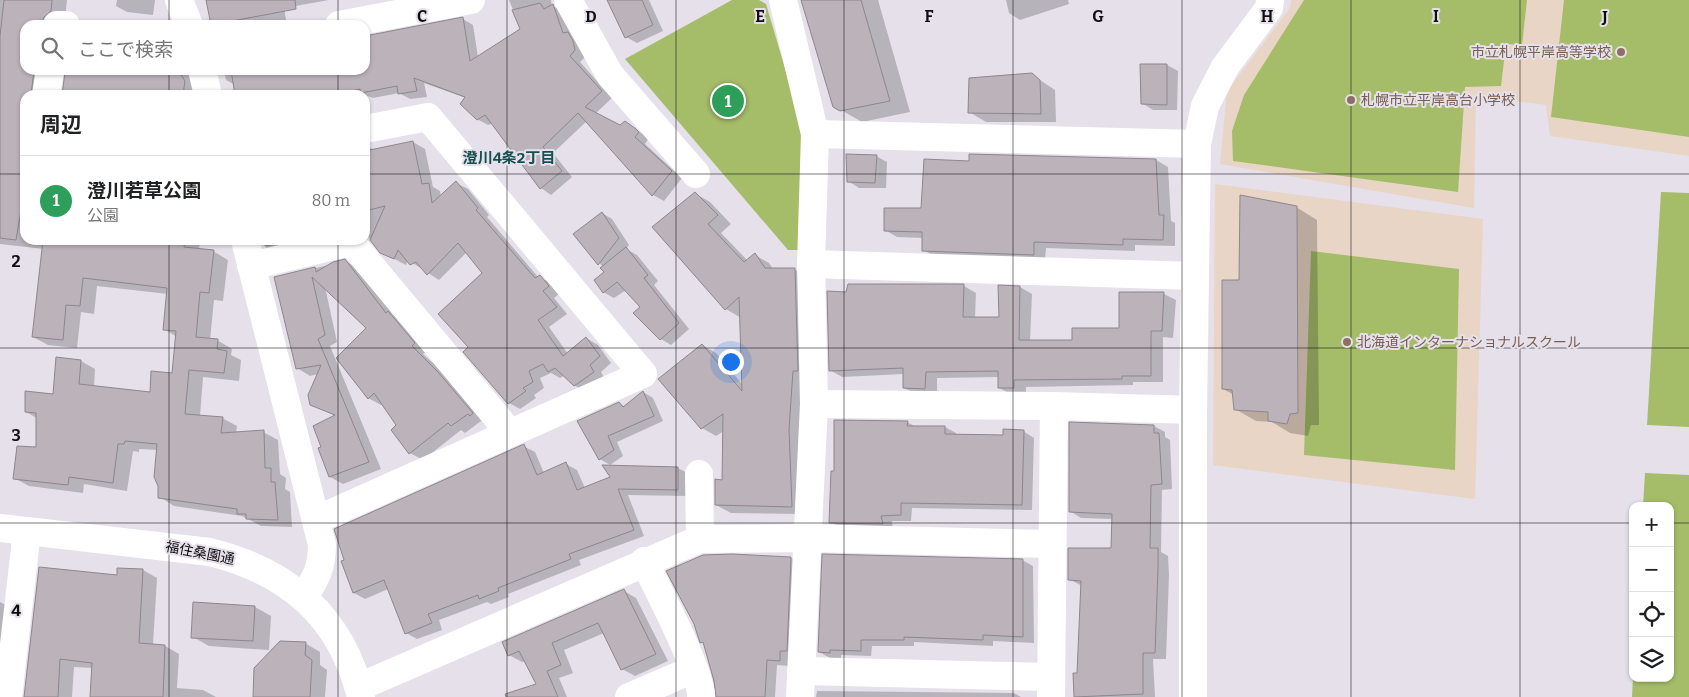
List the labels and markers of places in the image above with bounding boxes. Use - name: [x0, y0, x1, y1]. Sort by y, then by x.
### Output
- place label: 市立札幌平岸高等学校: [1471, 44, 1611, 61]
- marker: 市立札幌平岸高等学校: [1615, 46, 1627, 58]
- pin: 1: [712, 82, 744, 120]
- place label: 札幌市立平岸高台小学校: [1361, 92, 1515, 109]
- marker: 札幌市立平岸高台小学校: [1345, 94, 1357, 106]
- place label: 北海道インターナショナルスクール: [1357, 334, 1581, 351]
- marker: 北海道インターナショナルスクール: [1341, 336, 1353, 348]

